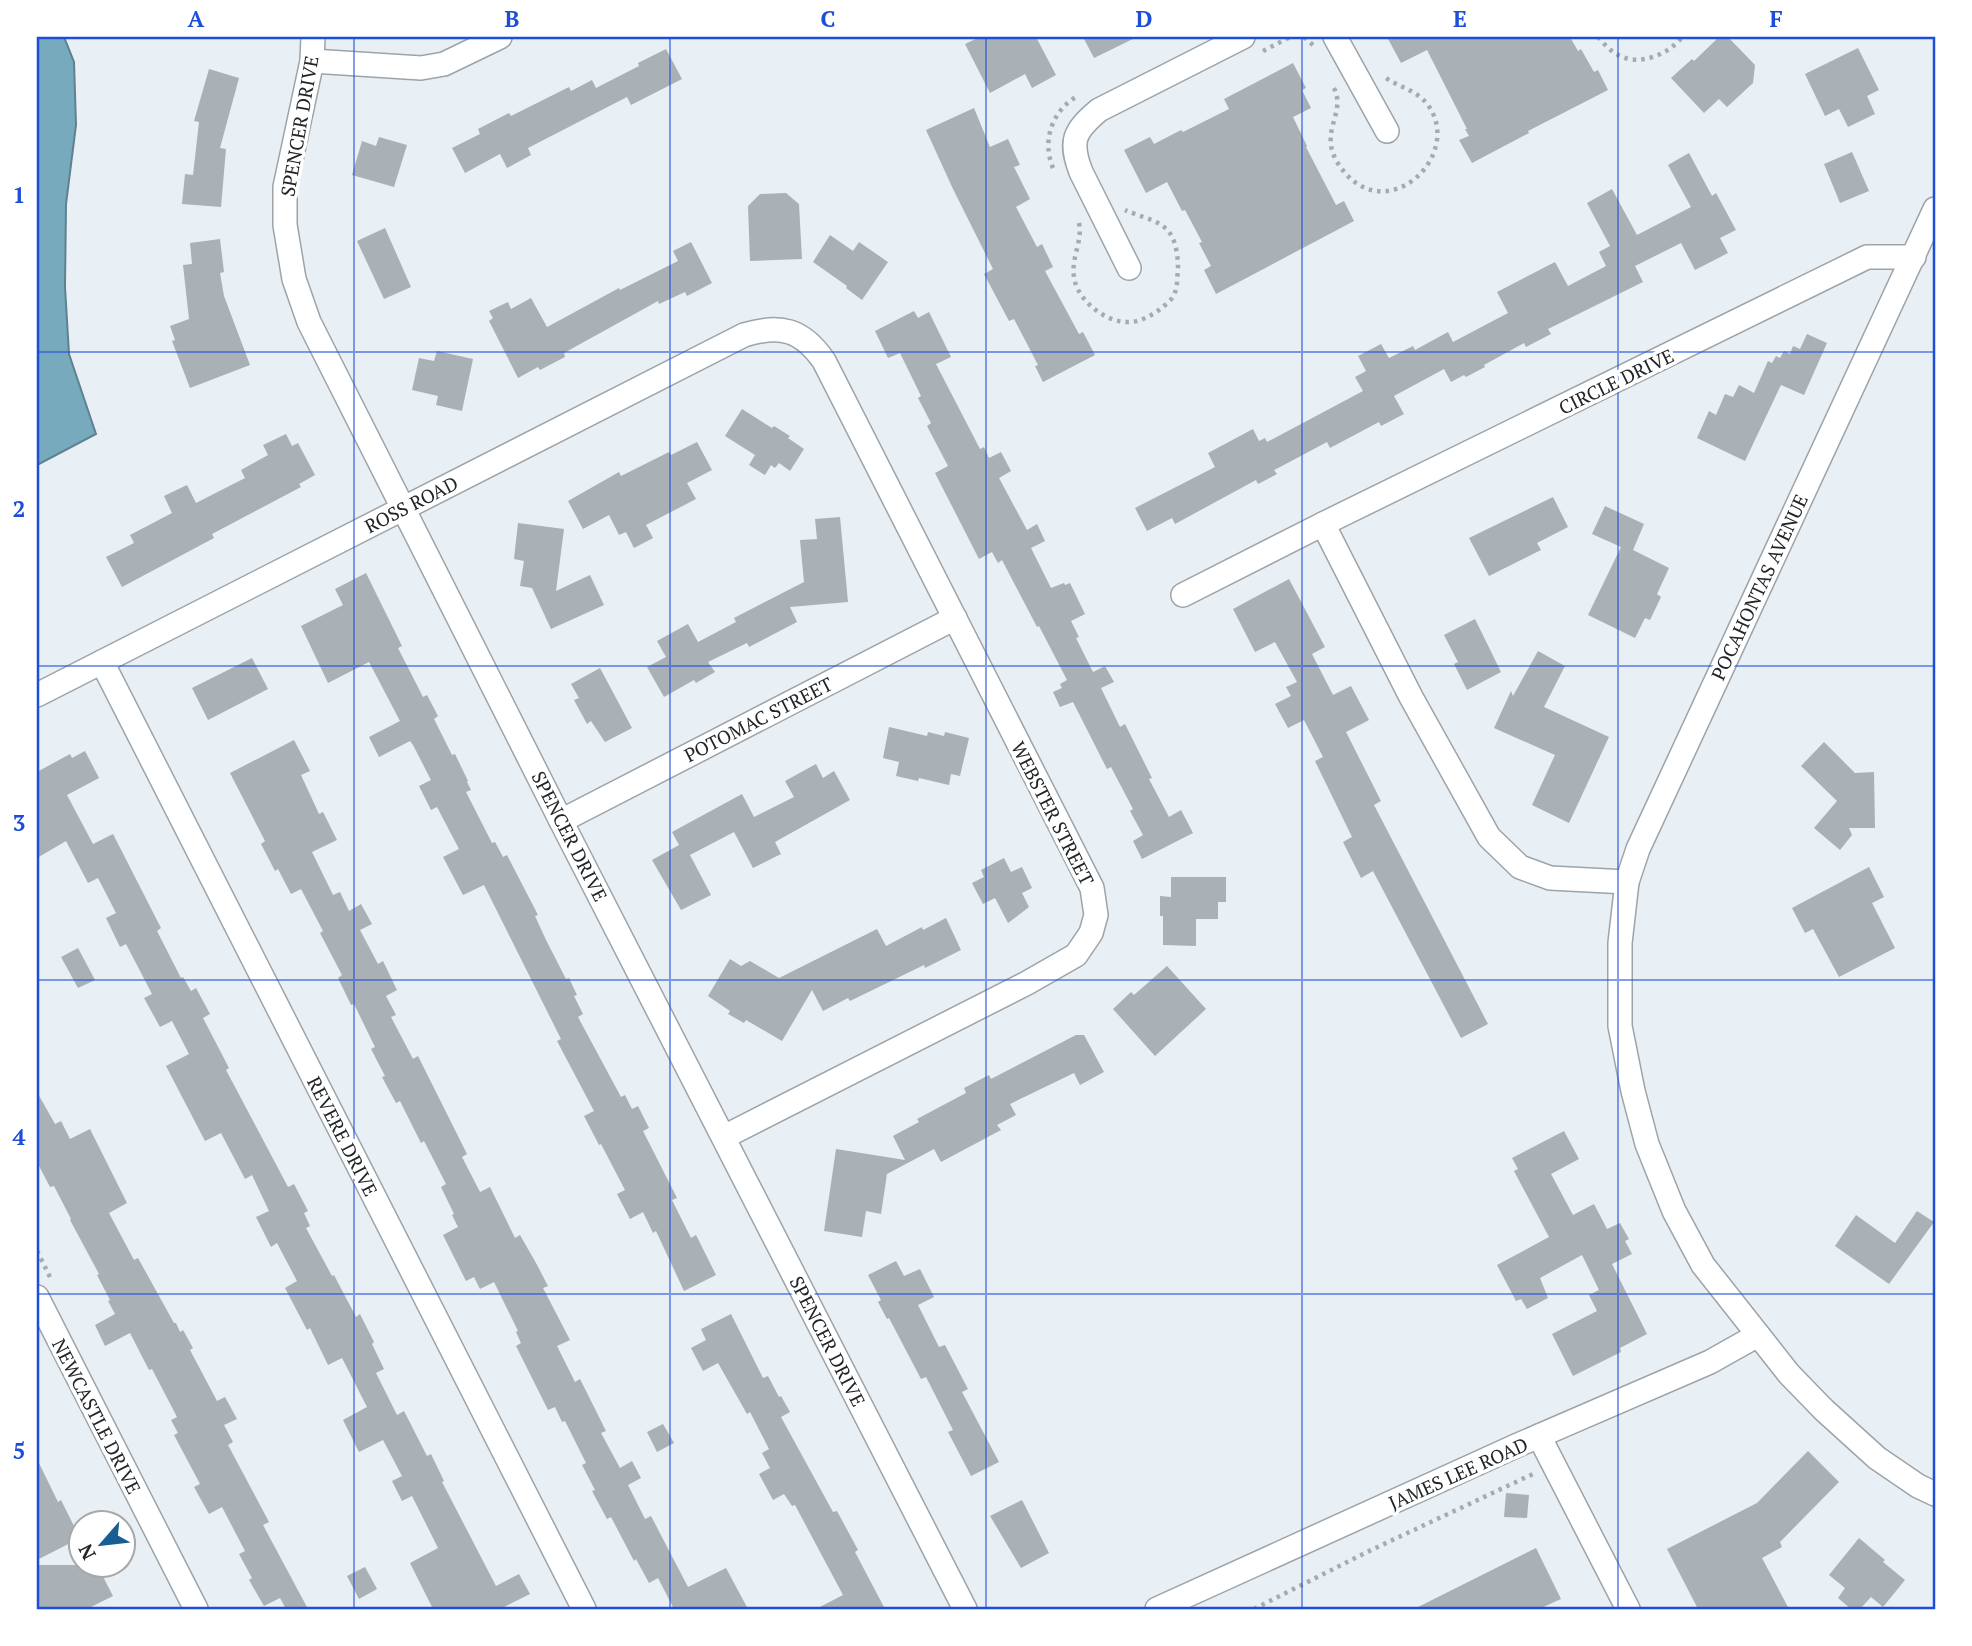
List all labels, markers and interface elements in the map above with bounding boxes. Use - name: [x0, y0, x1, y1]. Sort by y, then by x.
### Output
- text: A: [188, 3, 205, 34]
- text: B: [505, 3, 520, 34]
- text: C: [821, 3, 836, 34]
- text: D: [1136, 3, 1153, 34]
- text: E: [1453, 3, 1467, 34]
- text: F: [1769, 3, 1783, 34]
- street label: SPENCER DRIVE: [274, 54, 324, 198]
- text: 1: [13, 179, 26, 210]
- street label: CIRCLE DRIVE: [1554, 342, 1678, 420]
- street label: ROSS ROAD: [360, 470, 462, 538]
- street label: POCAHONTAS AVENUE: [1705, 490, 1813, 684]
- text: 2: [13, 493, 26, 524]
- street label: POTOMAC STREET: [680, 671, 837, 767]
- street label: WEBSTER STREET: [1006, 737, 1100, 889]
- street label: SPENCER DRIVE: [526, 767, 614, 905]
- text: 3: [13, 807, 26, 838]
- street label: REVERE DRIVE: [302, 1072, 384, 1200]
- text: 4: [13, 1121, 26, 1152]
- street label: SPENCER DRIVE: [784, 1272, 872, 1410]
- street label: NEWCASTLE DRIVE: [47, 1334, 147, 1498]
- street label: JAMES LEE ROAD: [1384, 1431, 1532, 1515]
- text: 5: [13, 1435, 26, 1466]
- north arrow: [66, 1510, 136, 1580]
- text: N: [72, 1539, 101, 1564]

